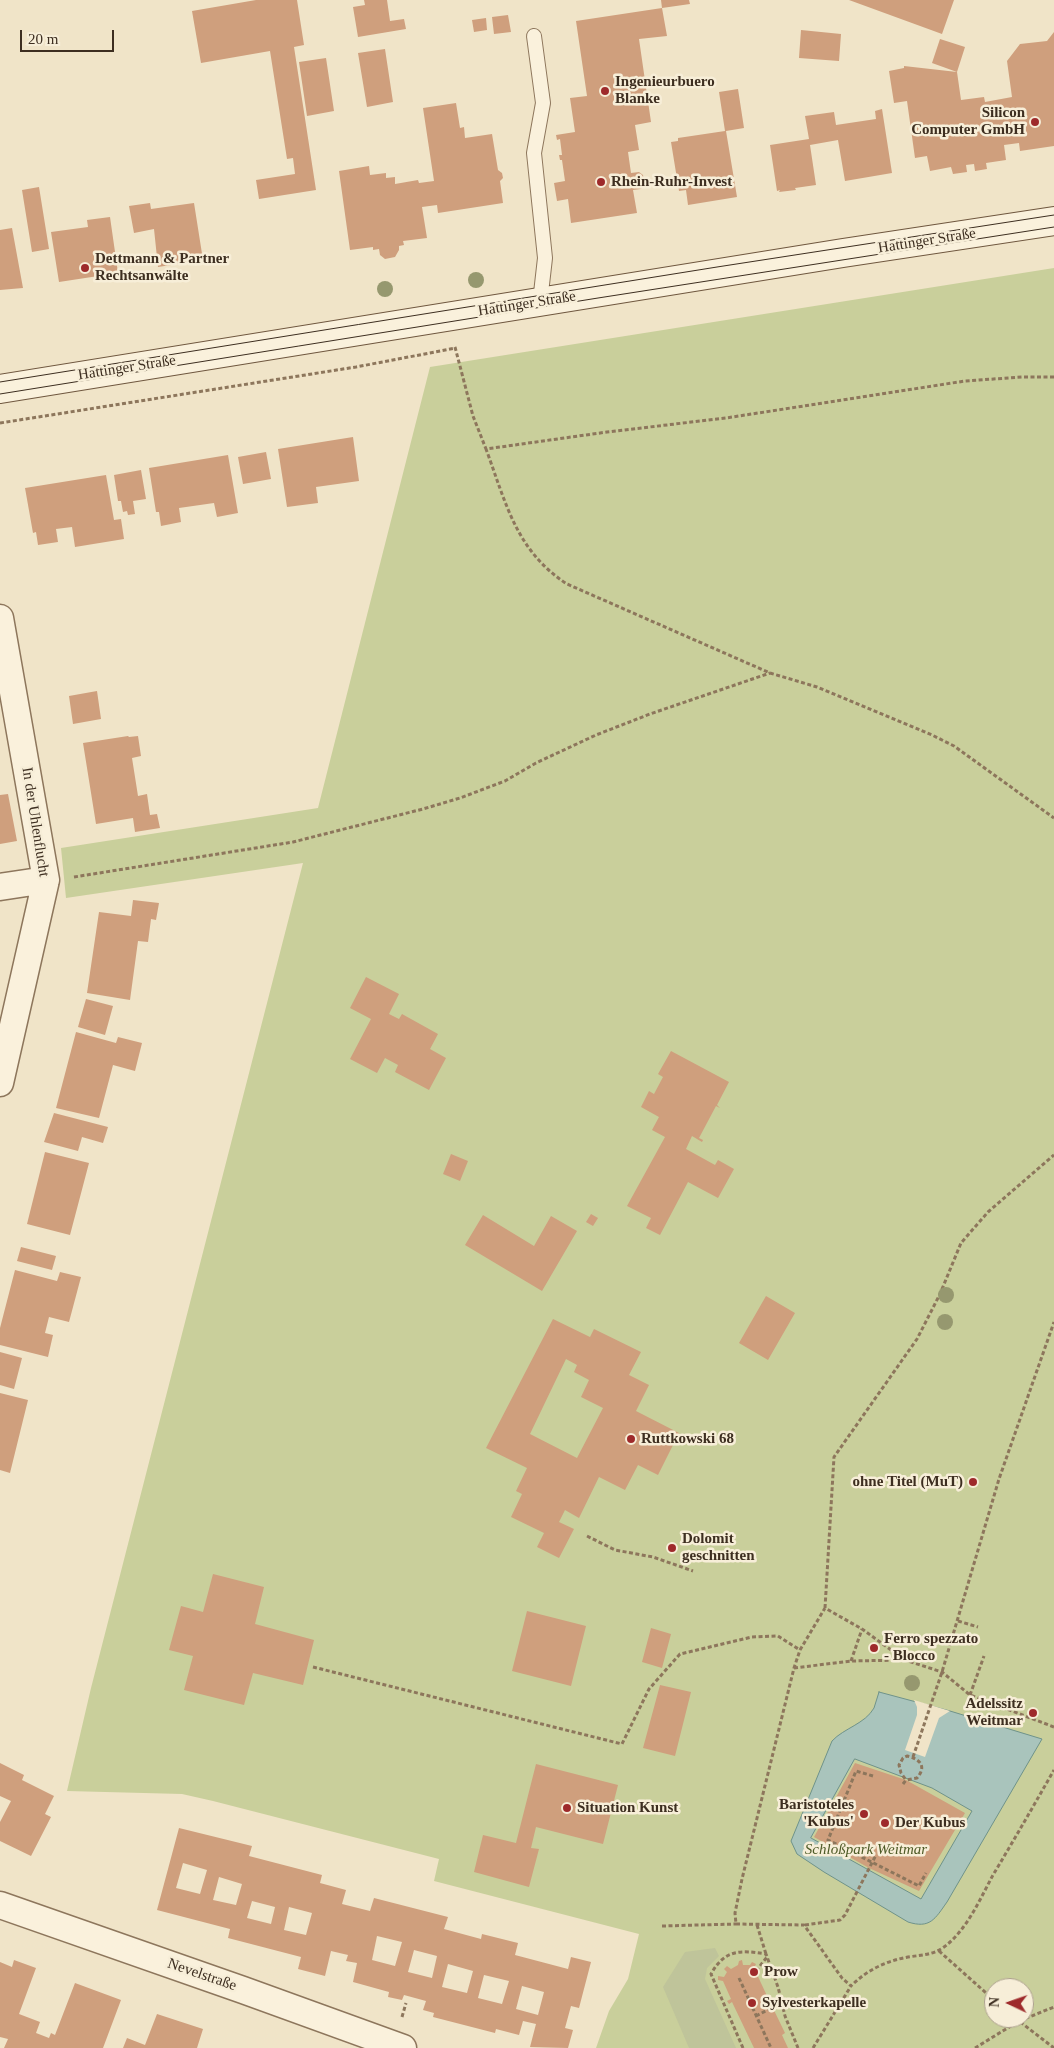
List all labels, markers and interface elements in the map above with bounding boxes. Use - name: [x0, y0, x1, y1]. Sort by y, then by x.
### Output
- scale bar: [22, 20, 116, 52]
- text: 20 m: [28, 31, 58, 47]
- place label: Ingenieurbuero Blanke: [615, 73, 715, 108]
- marker: Ingenieurbuero Blanke: [599, 85, 611, 97]
- place label: Silicon Computer GmbH: [911, 104, 1025, 139]
- marker: Silicon Computer GmbH: [1029, 116, 1041, 128]
- place label: Rhein-Ruhr-Invest: [611, 173, 732, 191]
- marker: Rhein-Ruhr-Invest: [595, 176, 607, 188]
- street label: Hattinger Straße: [877, 224, 977, 258]
- place label: Dettmann & Partner Rechtsanwälte: [95, 250, 229, 285]
- marker: Dettmann & Partner Rechtsanwälte: [79, 262, 91, 274]
- street label: Hattinger Straße: [477, 287, 577, 321]
- street label: Hattinger Straße: [77, 351, 177, 385]
- street label: In der Uhlenflucht: [17, 766, 53, 878]
- place label: Ruttkowski 68: [641, 1430, 734, 1448]
- marker: Ruttkowski 68: [625, 1433, 637, 1445]
- place label: ohne Titel (MuT): [852, 1473, 963, 1491]
- marker: ohne Titel (MuT): [967, 1476, 979, 1488]
- place label: Dolomit geschnitten: [682, 1530, 754, 1565]
- marker: Dolomit geschnitten: [666, 1542, 678, 1554]
- place label: Ferro spezzato - Blocco: [884, 1630, 978, 1665]
- marker: Ferro spezzato - Blocco: [868, 1642, 880, 1654]
- place label: Adelssitz Weitmar: [966, 1695, 1023, 1730]
- marker: Adelssitz Weitmar: [1027, 1707, 1039, 1719]
- place label: Baristoteles 'Kubus': [779, 1796, 854, 1831]
- place label: Situation Kunst: [577, 1799, 678, 1817]
- marker: Situation Kunst: [561, 1802, 573, 1814]
- marker: Baristoteles 'Kubus': [858, 1808, 870, 1820]
- place label: Der Kubus: [895, 1814, 965, 1832]
- marker: Der Kubus: [879, 1817, 891, 1829]
- park label: Schloßpark Weitmar: [805, 1841, 927, 1859]
- street label: Nevelstraße: [165, 1955, 239, 1995]
- place label: Prow: [764, 1963, 798, 1981]
- marker: Prow: [748, 1966, 760, 1978]
- north arrow: [984, 1978, 1034, 2028]
- place label: Sylvesterkapelle: [762, 1994, 866, 2012]
- marker: Sylvesterkapelle: [746, 1997, 758, 2009]
- text: N: [987, 1997, 1002, 2008]

